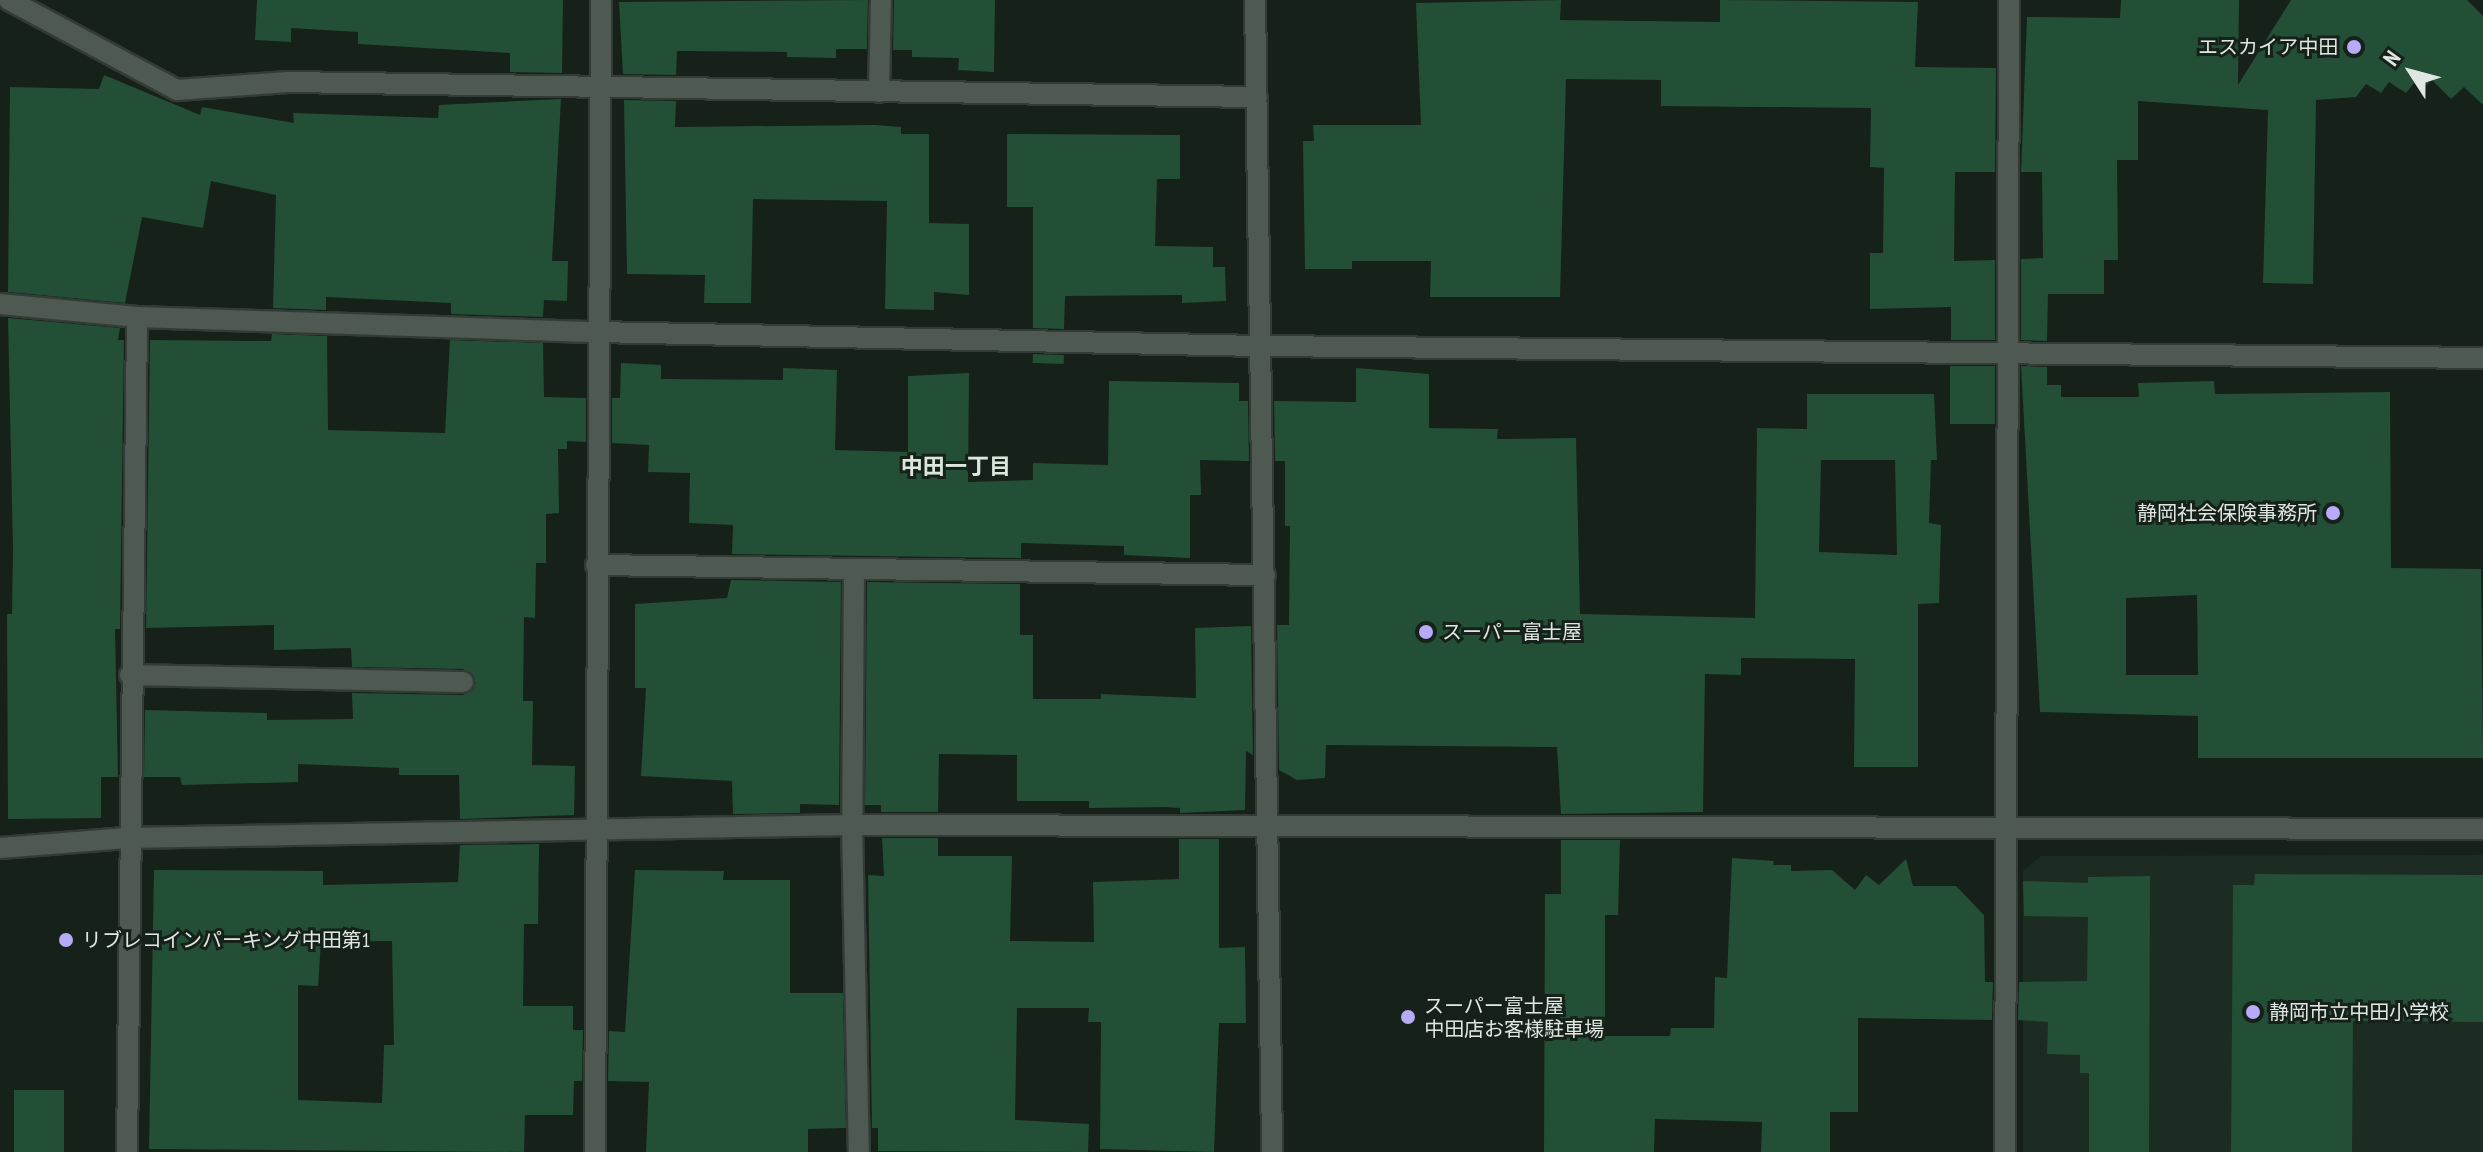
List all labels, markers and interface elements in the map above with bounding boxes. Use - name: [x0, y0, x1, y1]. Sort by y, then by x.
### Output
- north arrow: [2371, 32, 2451, 112]
- place label: エスカイア中田: [2198, 35, 2338, 59]
- marker: エスカイア中田: [2345, 38, 2363, 56]
- text: N: [2377, 45, 2406, 71]
- district label: 中田一丁目: [901, 454, 1011, 480]
- place label: 静岡社会保険事務所: [2137, 501, 2317, 525]
- marker: 静岡社会保険事務所: [2324, 504, 2342, 522]
- place label: スーパー富士屋: [1442, 620, 1582, 644]
- marker: スーパー富士屋: [1417, 623, 1435, 641]
- place label: リブレコインパーキング中田第1: [82, 928, 371, 952]
- marker: リブレコインパーキング中田第1: [57, 931, 75, 949]
- place label: スーパー富士屋 中田店お客様駐車場: [1424, 994, 1604, 1041]
- place label: 静岡市立中田小学校: [2269, 1000, 2449, 1024]
- marker: 静岡市立中田小学校: [2244, 1003, 2262, 1021]
- marker: スーパー富士屋 中田店お客様駐車場: [1399, 1008, 1417, 1026]

